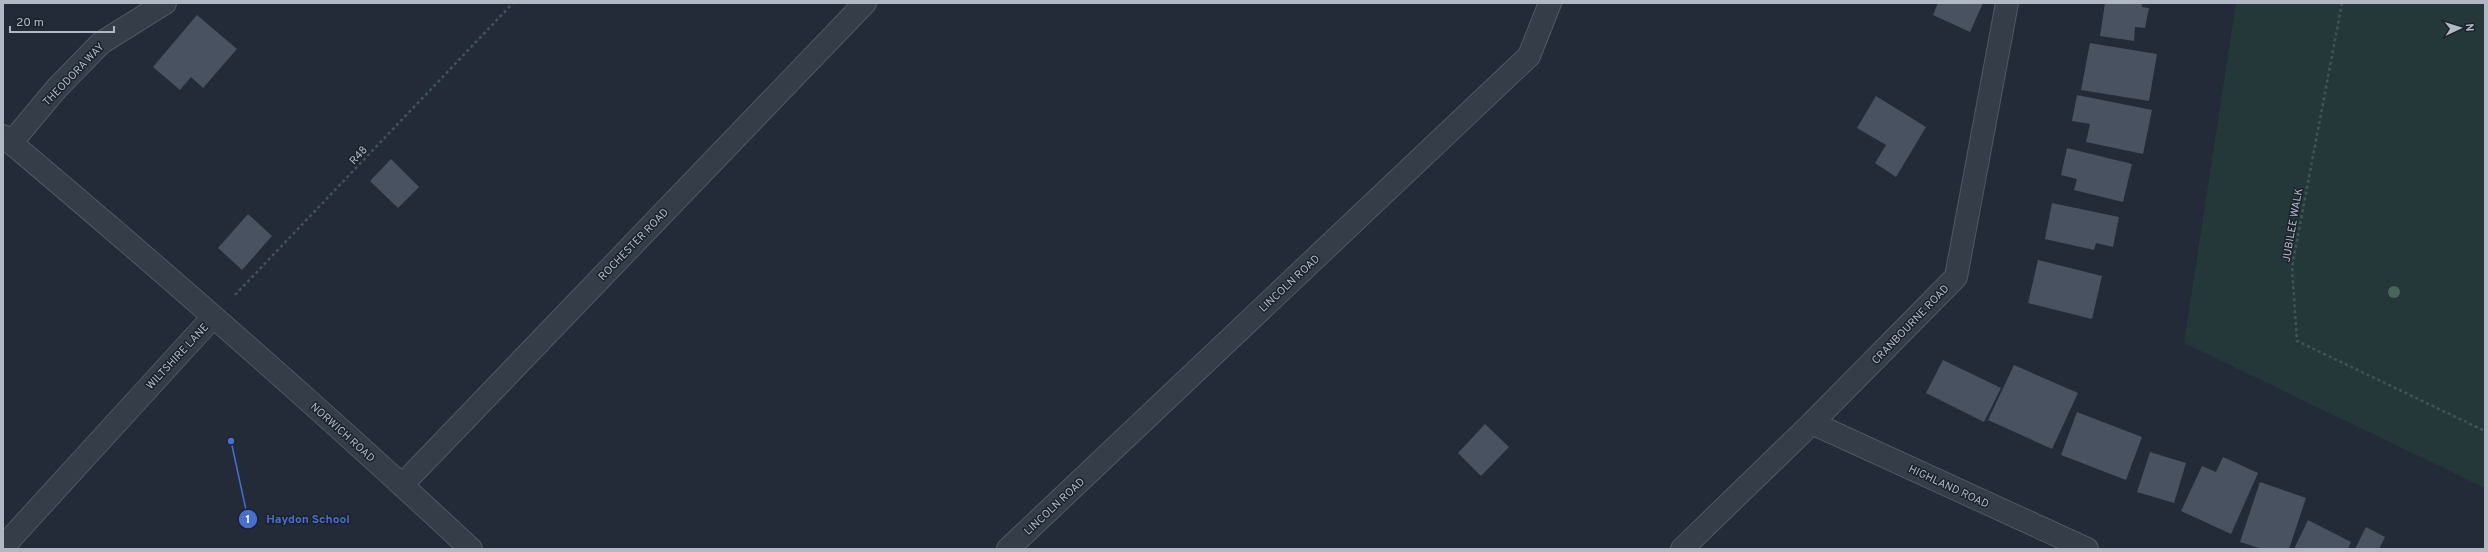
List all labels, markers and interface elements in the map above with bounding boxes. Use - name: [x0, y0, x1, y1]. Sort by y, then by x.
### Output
- scale bar: [10, 8, 114, 34]
- north arrow: [2440, 8, 2480, 48]
- text: 20 m: [16, 15, 44, 31]
- text: N: [2462, 23, 2476, 32]
- street label: THEODORA WAY: [40, 40, 107, 109]
- street label: R48: [347, 143, 371, 168]
- street label: JUBILEE WALK: [2280, 187, 2306, 263]
- street label: ROCHESTER ROAD: [596, 206, 672, 284]
- street label: LINCOLN ROAD: [1256, 252, 1323, 315]
- street label: CRANBOURNE ROAD: [1869, 282, 1952, 368]
- street label: WILTSHIRE LANE: [143, 321, 212, 393]
- street label: NORWICH ROAD: [307, 400, 378, 465]
- street label: HIGHLAND ROAD: [1906, 462, 1991, 512]
- street label: LINCOLN ROAD: [1021, 475, 1088, 538]
- callout: Haydon School: [238, 507, 358, 531]
- text: 1: [246, 512, 250, 528]
- text: Haydon School: [266, 512, 350, 528]

